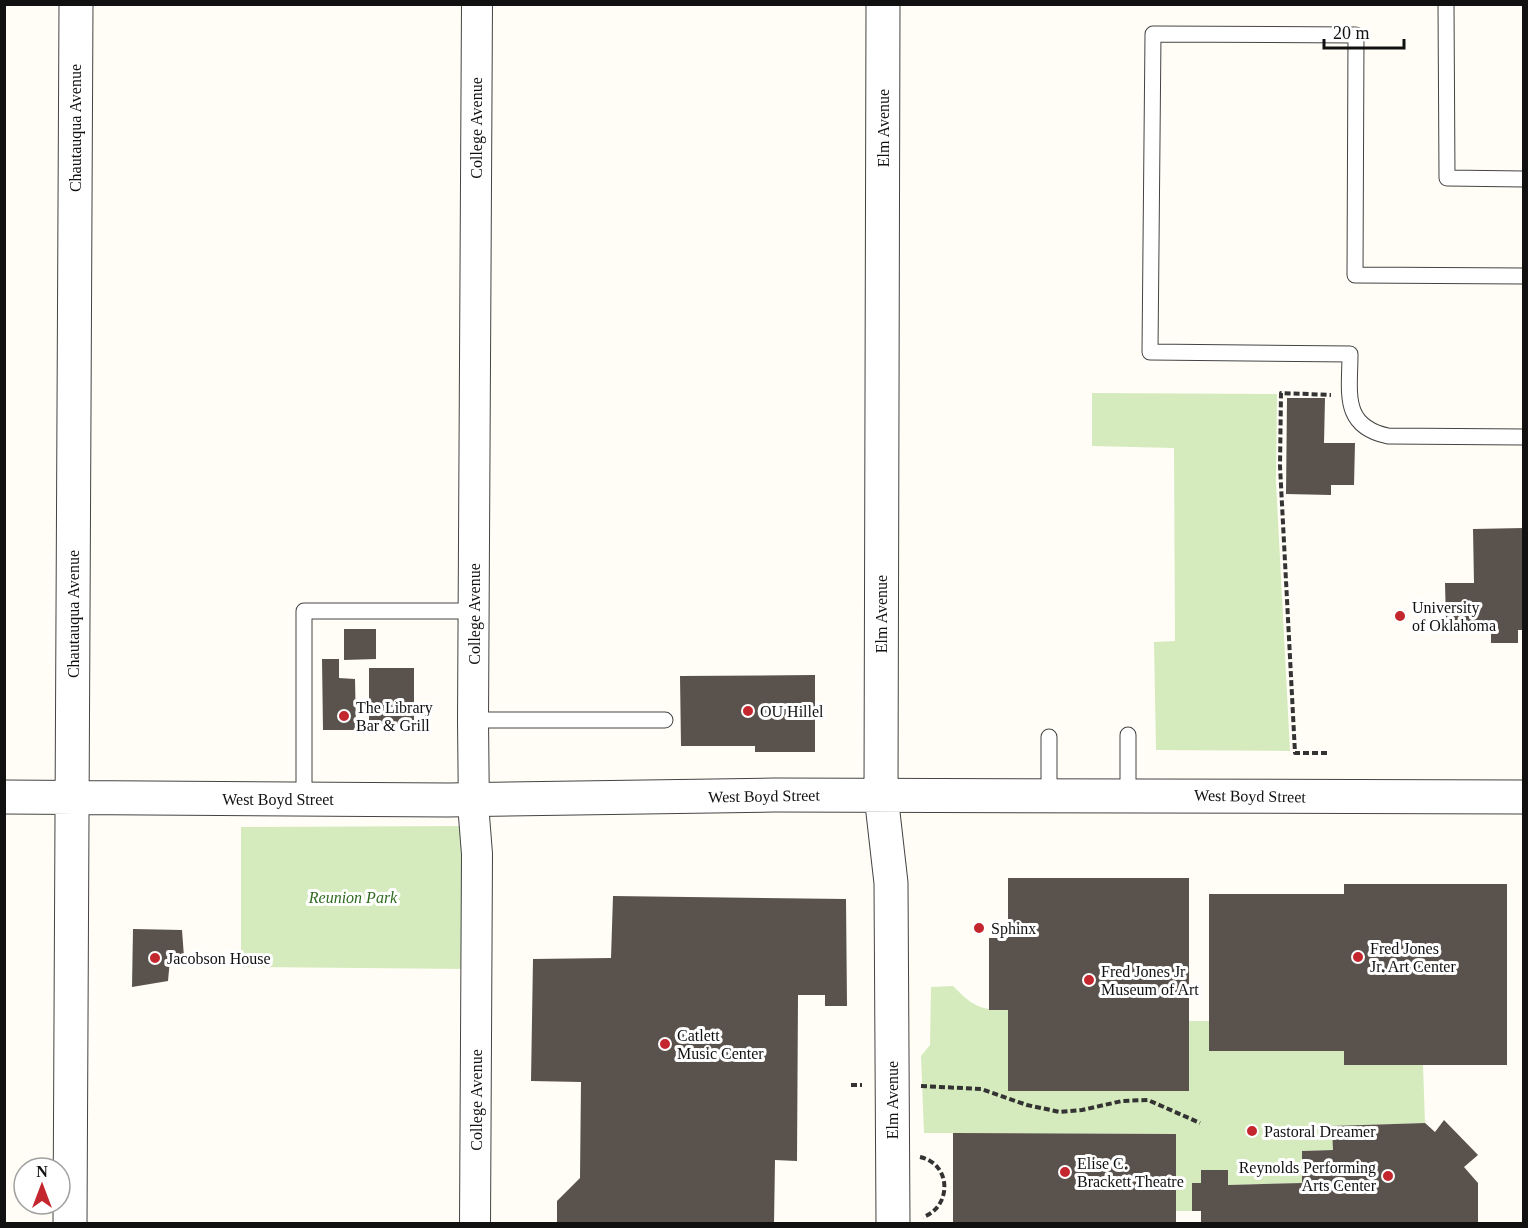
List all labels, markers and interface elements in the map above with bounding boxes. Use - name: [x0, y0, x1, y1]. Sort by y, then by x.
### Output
- scale bar: [1324, 12, 1404, 50]
- text: 20 m: [1333, 23, 1370, 43]
- street label: Chautauqua Avenue: [67, 64, 85, 192]
- street label: College Avenue: [468, 77, 486, 179]
- street label: Elm Avenue: [875, 89, 892, 167]
- street label: Chautauqua Avenue: [65, 550, 83, 678]
- street label: College Avenue: [466, 563, 484, 665]
- street label: Elm Avenue: [873, 575, 890, 653]
- place label: University of Oklahoma: [1412, 599, 1496, 634]
- marker: University of Oklahoma: [1393, 609, 1407, 623]
- place label: The Library Bar & Grill: [356, 699, 433, 734]
- place label: OU Hillel: [760, 703, 824, 720]
- marker: OU Hillel: [741, 704, 755, 718]
- marker: The Library Bar & Grill: [337, 709, 351, 723]
- street label: West Boyd Street: [708, 787, 821, 806]
- street label: West Boyd Street: [1194, 787, 1306, 806]
- street label: West Boyd Street: [222, 791, 334, 809]
- park label: Reunion Park: [308, 889, 398, 906]
- place label: Sphinx: [991, 920, 1036, 938]
- marker: Sphinx: [972, 921, 986, 935]
- place label: Fred Jones Jr. Art Center: [1370, 940, 1456, 975]
- place label: Jacobson House: [167, 950, 271, 967]
- marker: Fred Jones Jr. Art Center: [1351, 950, 1365, 964]
- marker: Jacobson House: [148, 951, 162, 965]
- place label: Fred Jones Jr Museum of Art: [1101, 963, 1199, 998]
- marker: Fred Jones Jr Museum of Art: [1082, 973, 1096, 987]
- place label: Catlett Music Center: [677, 1027, 764, 1062]
- marker: Catlett Music Center: [658, 1037, 672, 1051]
- street label: College Avenue: [468, 1049, 486, 1151]
- street label: Elm Avenue: [884, 1061, 901, 1139]
- place label: Pastoral Dreamer: [1264, 1123, 1376, 1140]
- marker: Pastoral Dreamer: [1245, 1124, 1259, 1138]
- place label: Elise C. Brackett Theatre: [1077, 1155, 1184, 1190]
- north arrow: [12, 1156, 72, 1216]
- place label: Reynolds Performing Arts Center: [1239, 1159, 1377, 1194]
- text: N: [36, 1163, 48, 1180]
- marker: Elise C. Brackett Theatre: [1058, 1165, 1072, 1179]
- marker: Reynolds Performing Arts Center: [1381, 1169, 1395, 1183]

